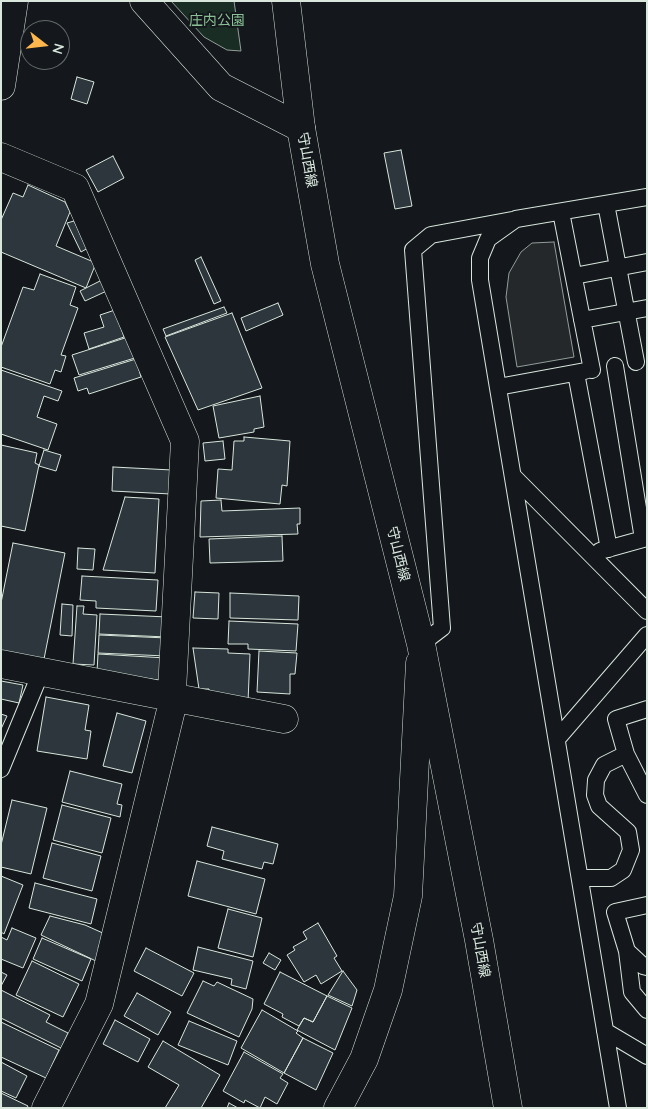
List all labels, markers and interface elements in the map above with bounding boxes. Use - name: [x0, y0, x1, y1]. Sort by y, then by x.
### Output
- park label: 庄内公園: [189, 13, 245, 29]
- north arrow: [20, 20, 70, 70]
- text: N: [48, 41, 69, 56]
- street label: 守山西線: [294, 131, 320, 189]
- street label: 守山西線: [383, 525, 413, 583]
- street label: 守山西線: [467, 921, 493, 979]

